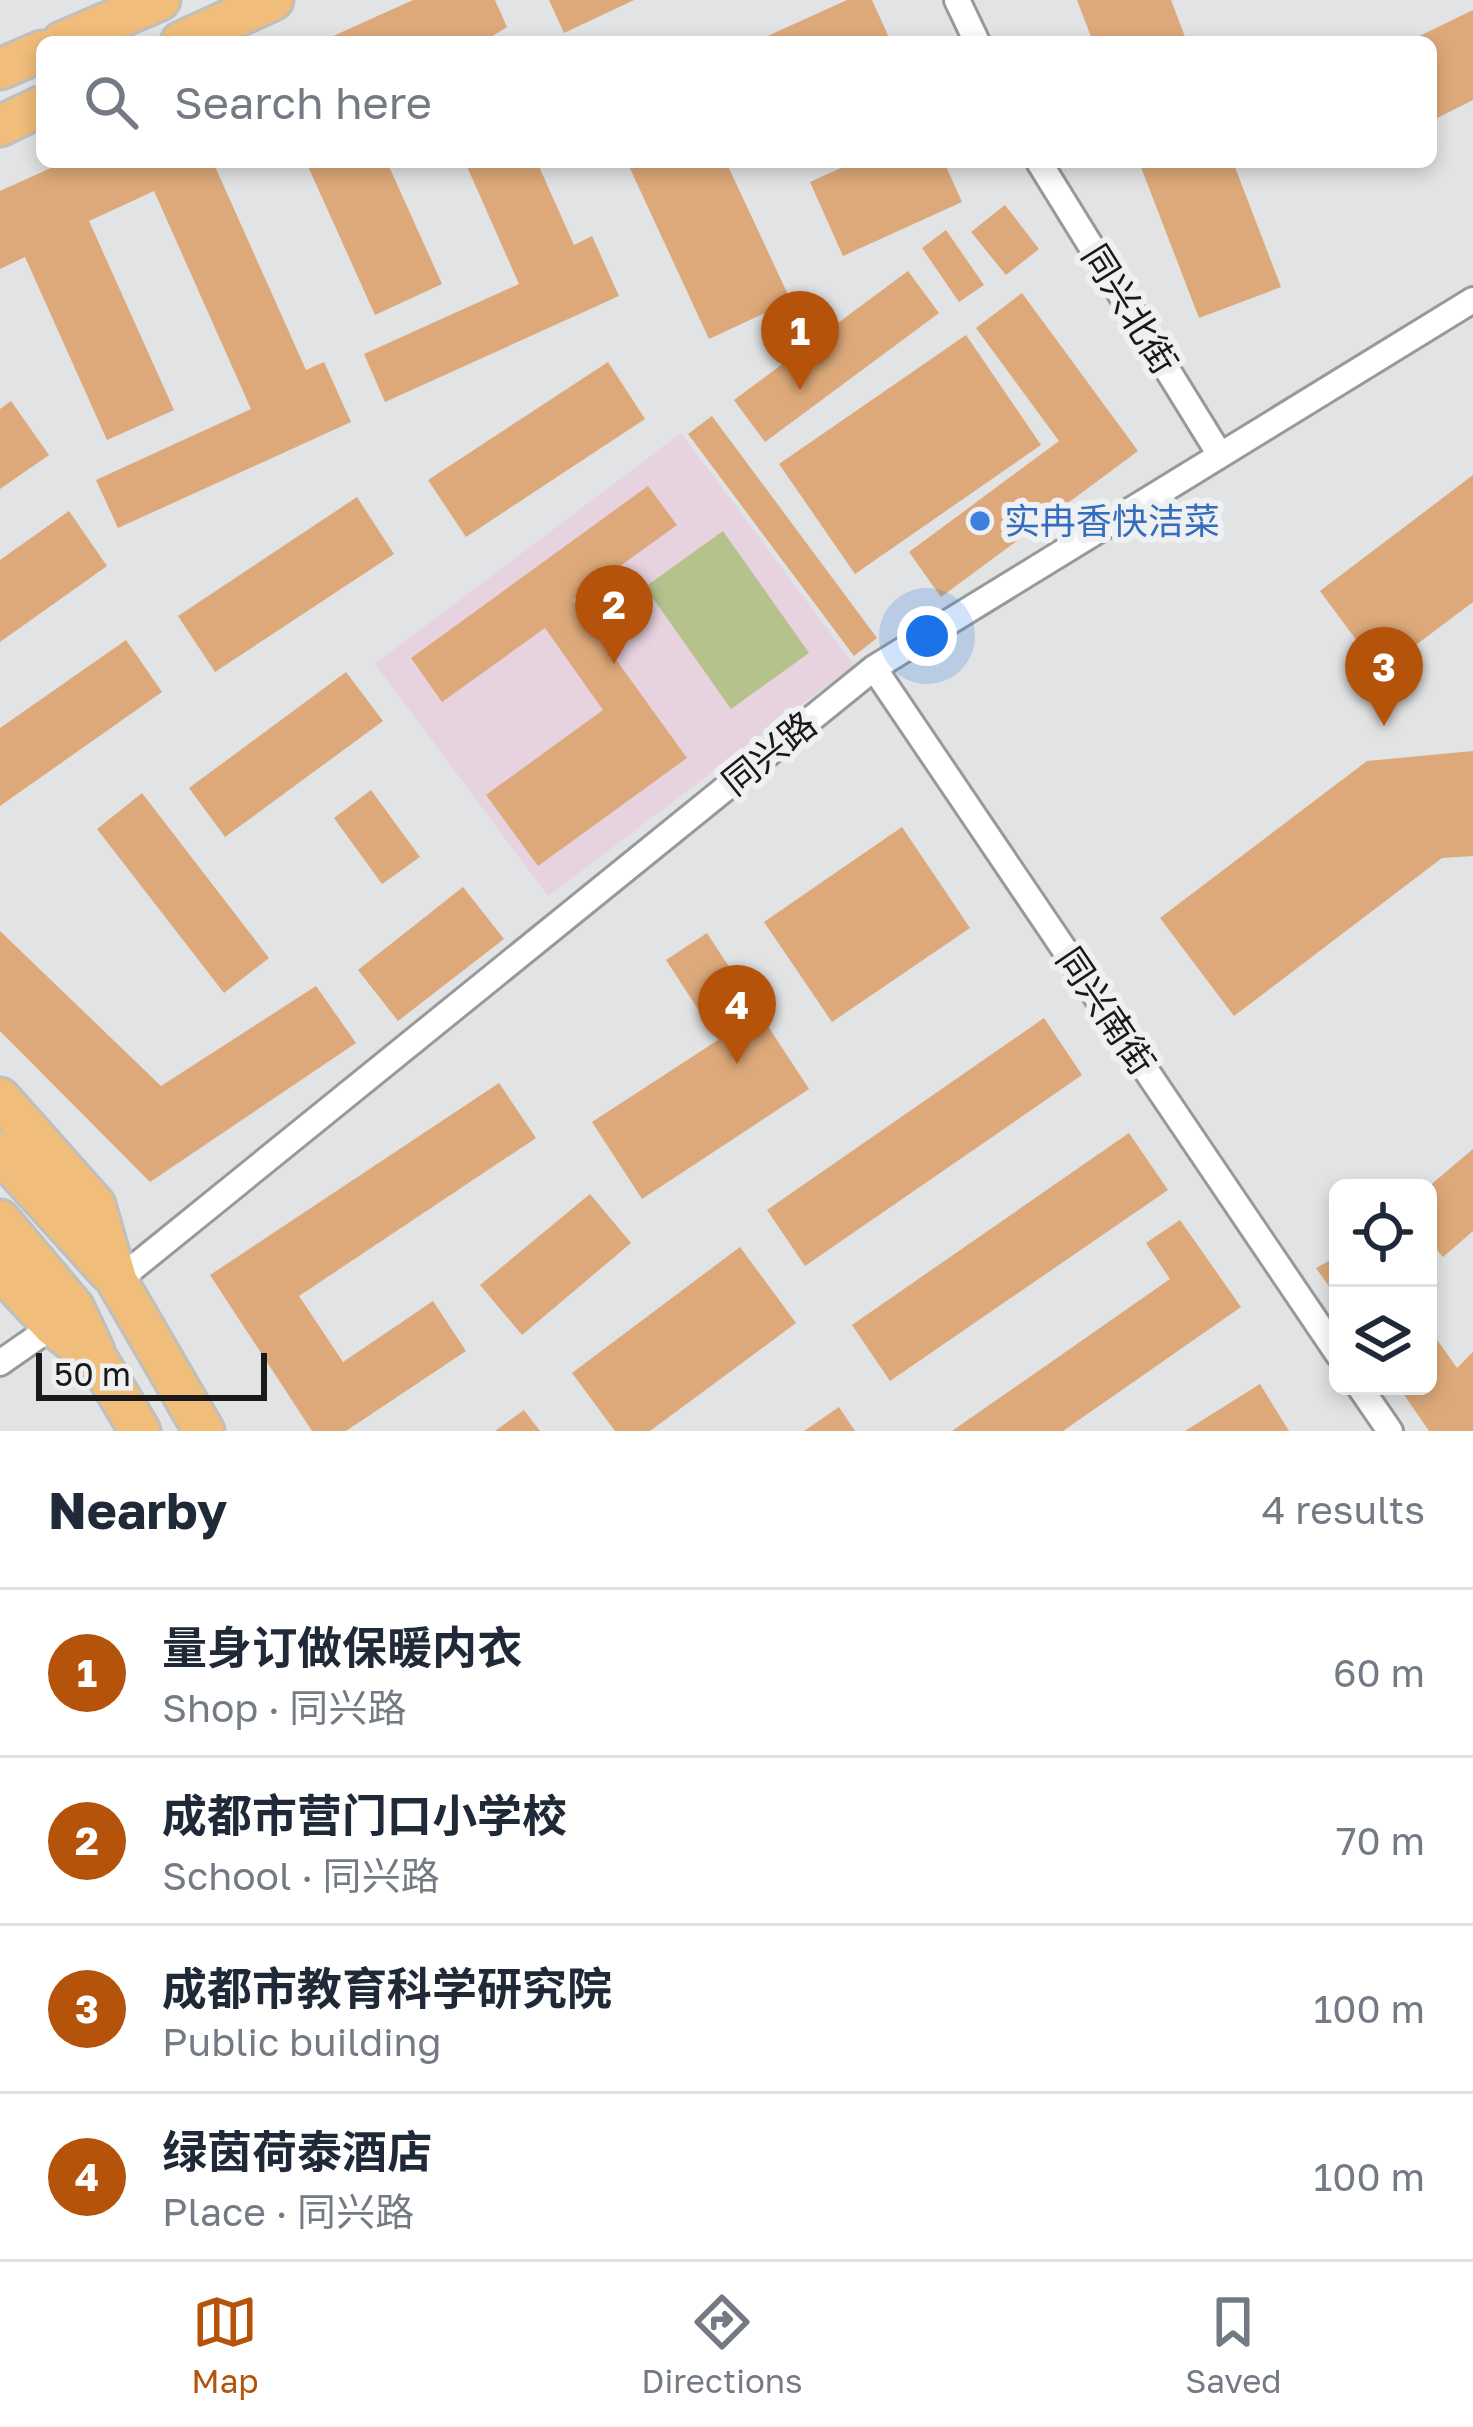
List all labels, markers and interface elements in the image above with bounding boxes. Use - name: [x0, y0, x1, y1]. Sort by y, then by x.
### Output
- search box: [36, 36, 1437, 168]
- icon: search: [78, 69, 144, 135]
- text: Search here: [174, 75, 432, 129]
- street label: 同兴北街: [1074, 236, 1187, 381]
- pin: 1: [761, 291, 839, 390]
- place label: 实冉香快洁菜: [1004, 499, 1220, 542]
- marker: 实冉香快洁菜: [967, 508, 993, 534]
- pin: 2: [575, 565, 653, 664]
- your location: [897, 606, 957, 666]
- pin: 3: [1345, 627, 1423, 726]
- street label: 同兴路: [713, 702, 824, 803]
- street label: 同兴南街: [1048, 939, 1165, 1082]
- pin: 4: [698, 965, 776, 1064]
- map controls: [1329, 1179, 1437, 1395]
- button: locate: [1329, 1179, 1437, 1287]
- button: layers: [1329, 1287, 1437, 1395]
- scale bar: [36, 1347, 267, 1400]
- text: 50 m: [54, 1354, 131, 1393]
- text: Nearby: [48, 1479, 227, 1540]
- text: 4 results: [1262, 1486, 1425, 1533]
- text: 量身订做保暖内衣: [162, 1620, 522, 1674]
- text: 1: [77, 1649, 97, 1696]
- text: 60 m: [1333, 1649, 1425, 1696]
- text: Shop · 同兴路: [162, 1684, 407, 1731]
- text: 成都市营门口小学校: [162, 1788, 567, 1842]
- text: 2: [75, 1817, 99, 1864]
- text: 70 m: [1336, 1817, 1425, 1864]
- text: School · 同兴路: [162, 1852, 440, 1899]
- text: 成都市教育科学研究院: [162, 1961, 612, 2015]
- text: 3: [75, 1985, 99, 2032]
- text: 100 m: [1313, 1985, 1425, 2032]
- text: Public building: [162, 2018, 442, 2065]
- text: 绿茵荷泰酒店: [162, 2124, 432, 2178]
- text: 4: [75, 2153, 99, 2200]
- text: 100 m: [1313, 2153, 1425, 2200]
- text: Place · 同兴路: [162, 2188, 414, 2235]
- tab: Map: [191, 2289, 259, 2400]
- tab: Directions: [641, 2289, 803, 2400]
- tab: Saved: [1185, 2289, 1282, 2400]

